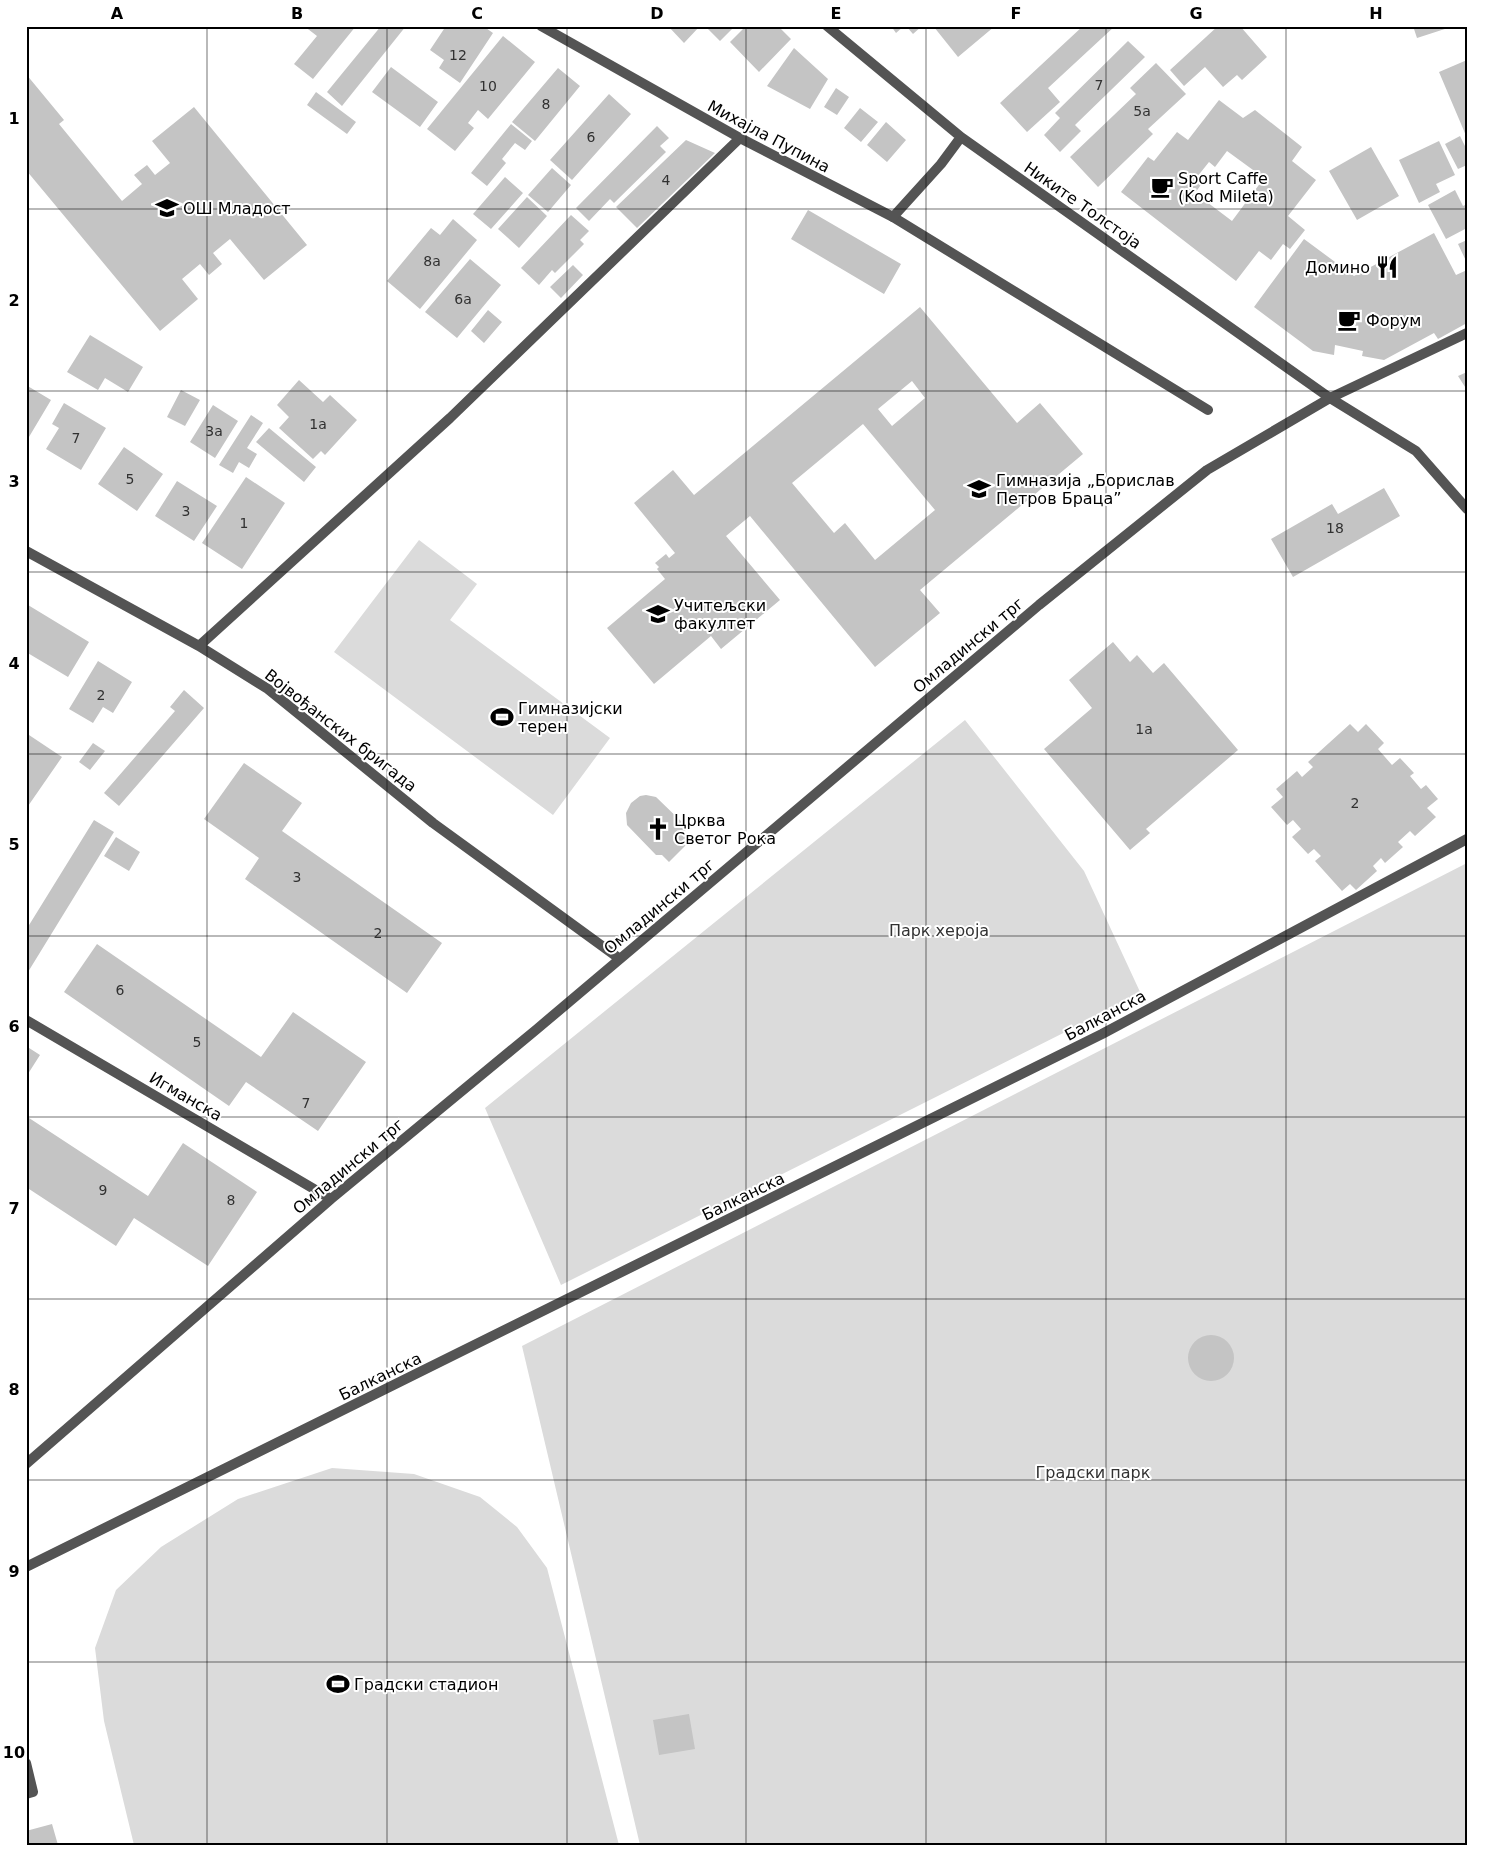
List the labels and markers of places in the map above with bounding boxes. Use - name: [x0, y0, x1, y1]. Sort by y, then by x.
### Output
- place label: Sport Caffe (Kod Mileta): [1178, 169, 1274, 206]
- cafe icon: Sport Caffe (Kod Mileta): [1149, 174, 1175, 200]
- school or university icon: ОШ Младост: [154, 195, 180, 221]
- place label: ОШ Младост: [183, 199, 291, 218]
- restaurant icon: Домино: [1374, 254, 1400, 280]
- place label: Домино: [1305, 258, 1370, 277]
- cafe icon: Форум: [1336, 307, 1362, 333]
- place label: Форум: [1366, 311, 1421, 330]
- place label: Гимназија „Борислав Петров Браца”: [996, 471, 1175, 508]
- school or university icon: Гимназија „Борислав Петров Браца”: [966, 476, 992, 502]
- place label: Учитељски факултет: [674, 596, 766, 633]
- school or university icon: Учитељски факултет: [645, 601, 671, 627]
- place label: Гимназијски терен: [518, 699, 623, 736]
- sports icon: Гимназијски терен: [489, 704, 515, 730]
- place label: Црква Светог Рока: [674, 811, 776, 848]
- church icon: Црква Светог Рока: [645, 816, 671, 842]
- sports icon: Градски стадион: [325, 1671, 351, 1697]
- place label: Градски стадион: [354, 1675, 498, 1694]

